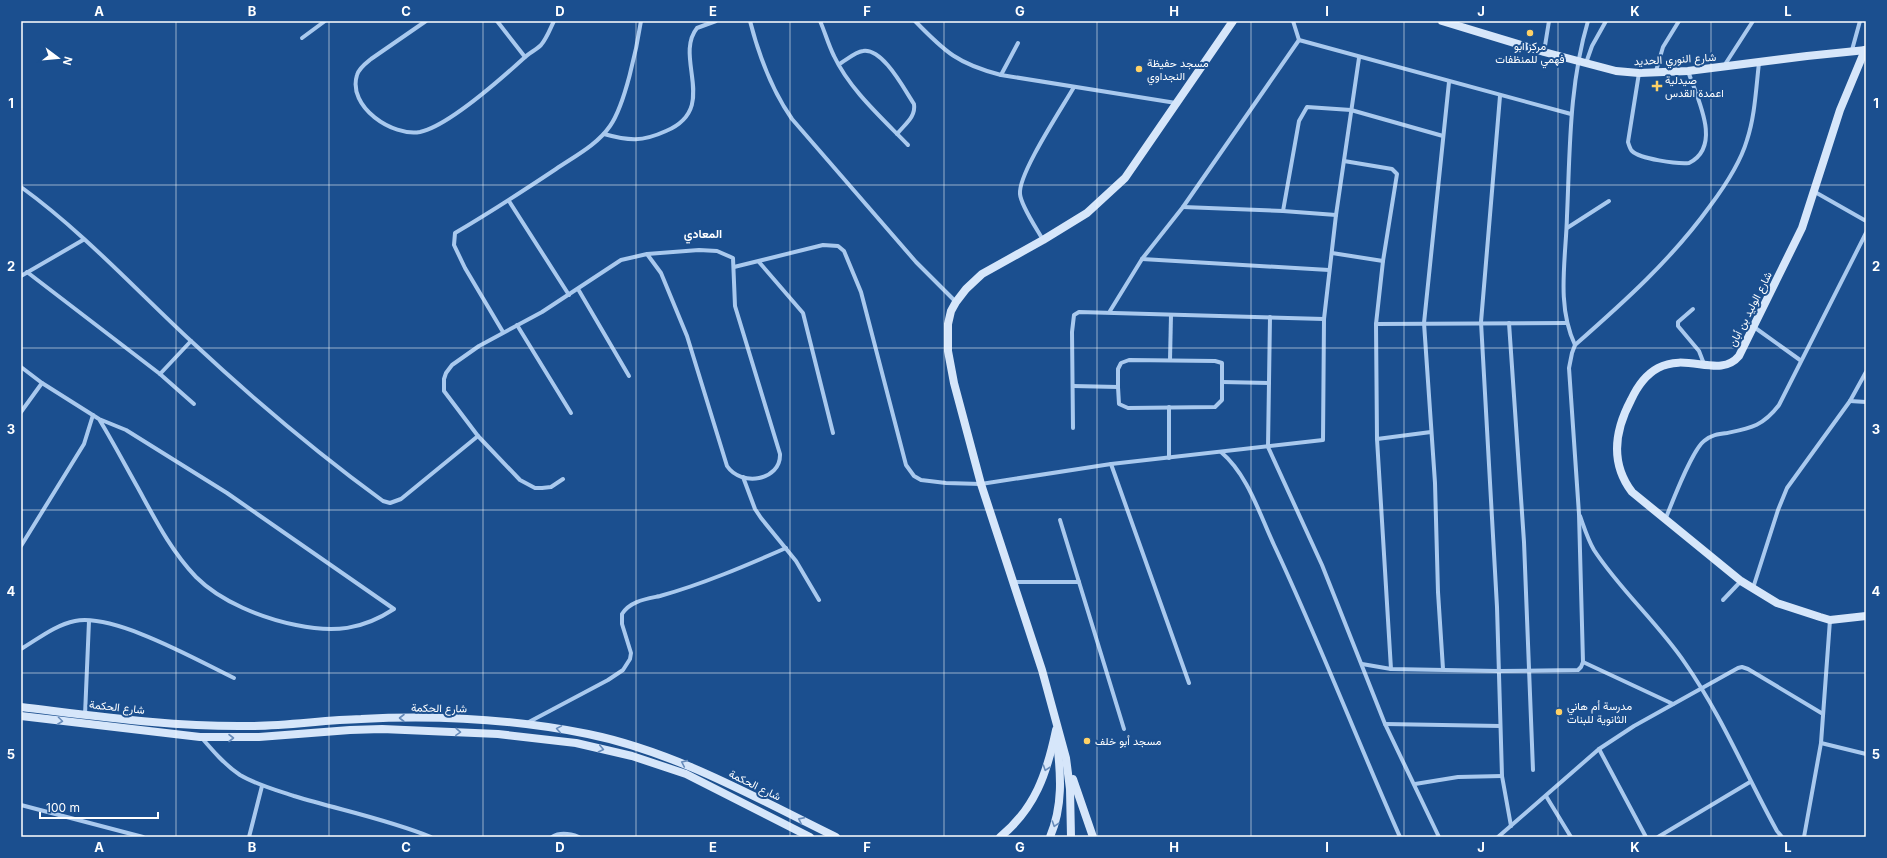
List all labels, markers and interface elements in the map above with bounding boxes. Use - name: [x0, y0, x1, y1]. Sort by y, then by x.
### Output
- text: A: [94, 3, 104, 19]
- text: B: [248, 3, 257, 19]
- text: C: [401, 3, 411, 19]
- text: D: [555, 3, 565, 19]
- text: E: [709, 3, 717, 19]
- text: F: [863, 3, 871, 19]
- text: G: [1015, 3, 1025, 19]
- text: H: [1169, 3, 1179, 19]
- text: I: [1325, 3, 1329, 19]
- text: J: [1477, 3, 1485, 19]
- text: K: [1630, 3, 1640, 19]
- text: L: [1784, 3, 1792, 19]
- marker: مركز ابو فهمي للمنظفات: [1525, 28, 1535, 38]
- north arrow: [38, 38, 78, 78]
- place label: مركز ابو فهمي للمنظفات: [1495, 39, 1565, 69]
- street label: شارع النوري الحديد: [1633, 50, 1717, 71]
- text: N: [60, 55, 75, 67]
- place label: مسجد حفيظة النجداوي: [1147, 56, 1209, 86]
- marker: مسجد حفيظة النجداوي: [1134, 64, 1144, 74]
- place label: صيدلية اعمدة القدس: [1665, 73, 1724, 100]
- marker: صيدلية اعمدة القدس: [1652, 81, 1662, 91]
- text: 1: [8, 95, 14, 111]
- text: 1: [1873, 95, 1879, 111]
- district label: المعادي: [684, 226, 722, 244]
- text: 2: [7, 258, 15, 274]
- text: 2: [1872, 258, 1880, 274]
- street label: شارع الوليد بن أبان: [1725, 269, 1776, 349]
- text: 3: [7, 421, 15, 437]
- text: 3: [1872, 421, 1880, 437]
- text: 4: [7, 583, 16, 599]
- text: 4: [1872, 583, 1881, 599]
- street label: شارع الحكمة: [88, 697, 146, 718]
- place label: مدرسة أم هاني الثانوية للبنات: [1567, 699, 1632, 726]
- street label: شارع الحكمة: [411, 701, 467, 716]
- marker: مدرسة أم هاني الثانوية للبنات: [1554, 707, 1564, 717]
- one-way arrow: [399, 714, 405, 722]
- one-way arrow: [57, 716, 63, 725]
- one-way arrow: [556, 725, 562, 734]
- one-way arrow: [455, 728, 461, 736]
- one-way arrow: [228, 734, 234, 742]
- place label: مسجد أبو خلف: [1095, 734, 1162, 748]
- marker: مسجد أبو خلف: [1082, 736, 1092, 746]
- one-way arrow: [598, 744, 604, 752]
- text: 5: [7, 746, 15, 762]
- text: 5: [1872, 746, 1880, 762]
- one-way arrow: [681, 760, 688, 768]
- one-way arrow: [1042, 764, 1051, 771]
- street label: شارع الحكمة: [726, 766, 784, 805]
- scale bar: [40, 794, 158, 820]
- text: 100 m: [46, 800, 80, 815]
- one-way arrow: [798, 817, 805, 825]
- one-way arrow: [1051, 820, 1060, 827]
- text: A: [94, 839, 104, 855]
- text: B: [248, 839, 257, 855]
- text: C: [401, 839, 411, 855]
- text: D: [555, 839, 565, 855]
- text: E: [709, 839, 717, 855]
- text: F: [863, 839, 871, 855]
- text: G: [1015, 839, 1025, 855]
- text: H: [1169, 839, 1179, 855]
- text: I: [1325, 839, 1329, 855]
- text: J: [1477, 839, 1485, 855]
- text: K: [1630, 839, 1640, 855]
- text: L: [1784, 839, 1792, 855]

